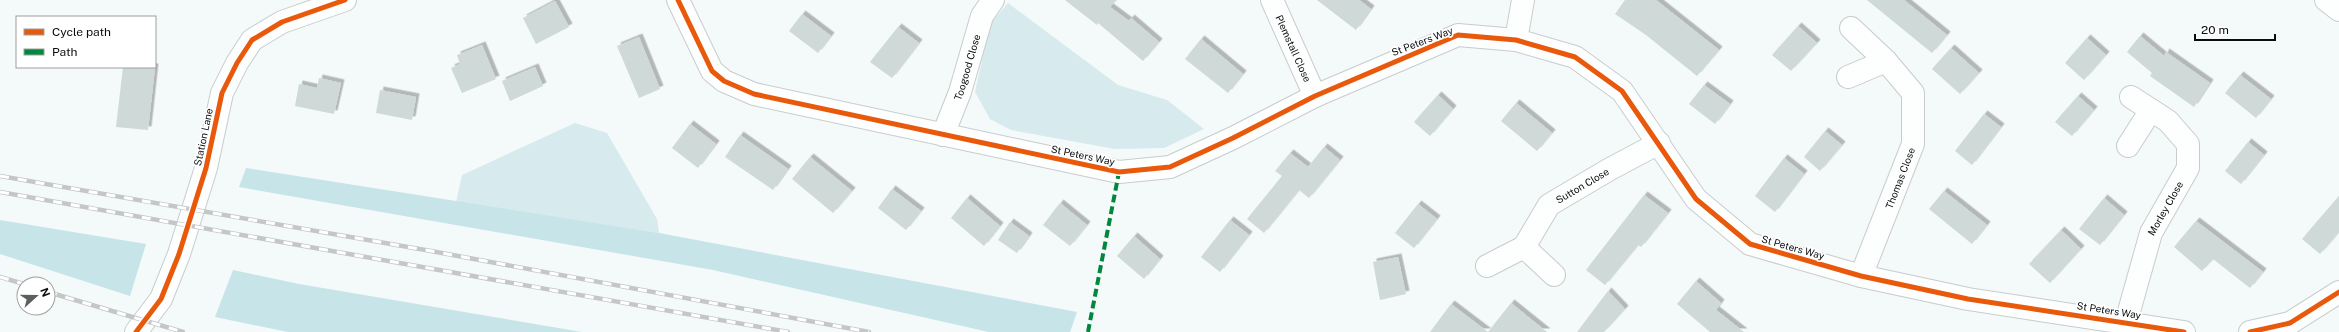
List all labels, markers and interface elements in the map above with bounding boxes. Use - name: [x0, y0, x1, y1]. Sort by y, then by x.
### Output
- street label: Plemstall Close: [1273, 13, 1314, 84]
- legend: [16, 16, 156, 68]
- scale bar: [2195, 16, 2275, 42]
- text: 20 m: [2201, 23, 2229, 37]
- street label: St Peters Way: [1390, 24, 1455, 58]
- text: Cycle path: [52, 25, 111, 39]
- street label: Toogood Close: [951, 32, 983, 102]
- text: Path: [52, 45, 78, 59]
- street label: Station Lane: [191, 107, 215, 167]
- street label: St Peters Way: [1050, 142, 1117, 168]
- street label: Thomas Close: [1883, 145, 1917, 210]
- street label: Sutton Close: [1553, 165, 1611, 206]
- street label: Morley Close: [2145, 179, 2185, 237]
- street label: St Peters Way: [1760, 232, 1826, 262]
- north arrow: [16, 276, 56, 316]
- text: N: [38, 286, 52, 299]
- street label: St Peters Way: [2076, 299, 2143, 321]

